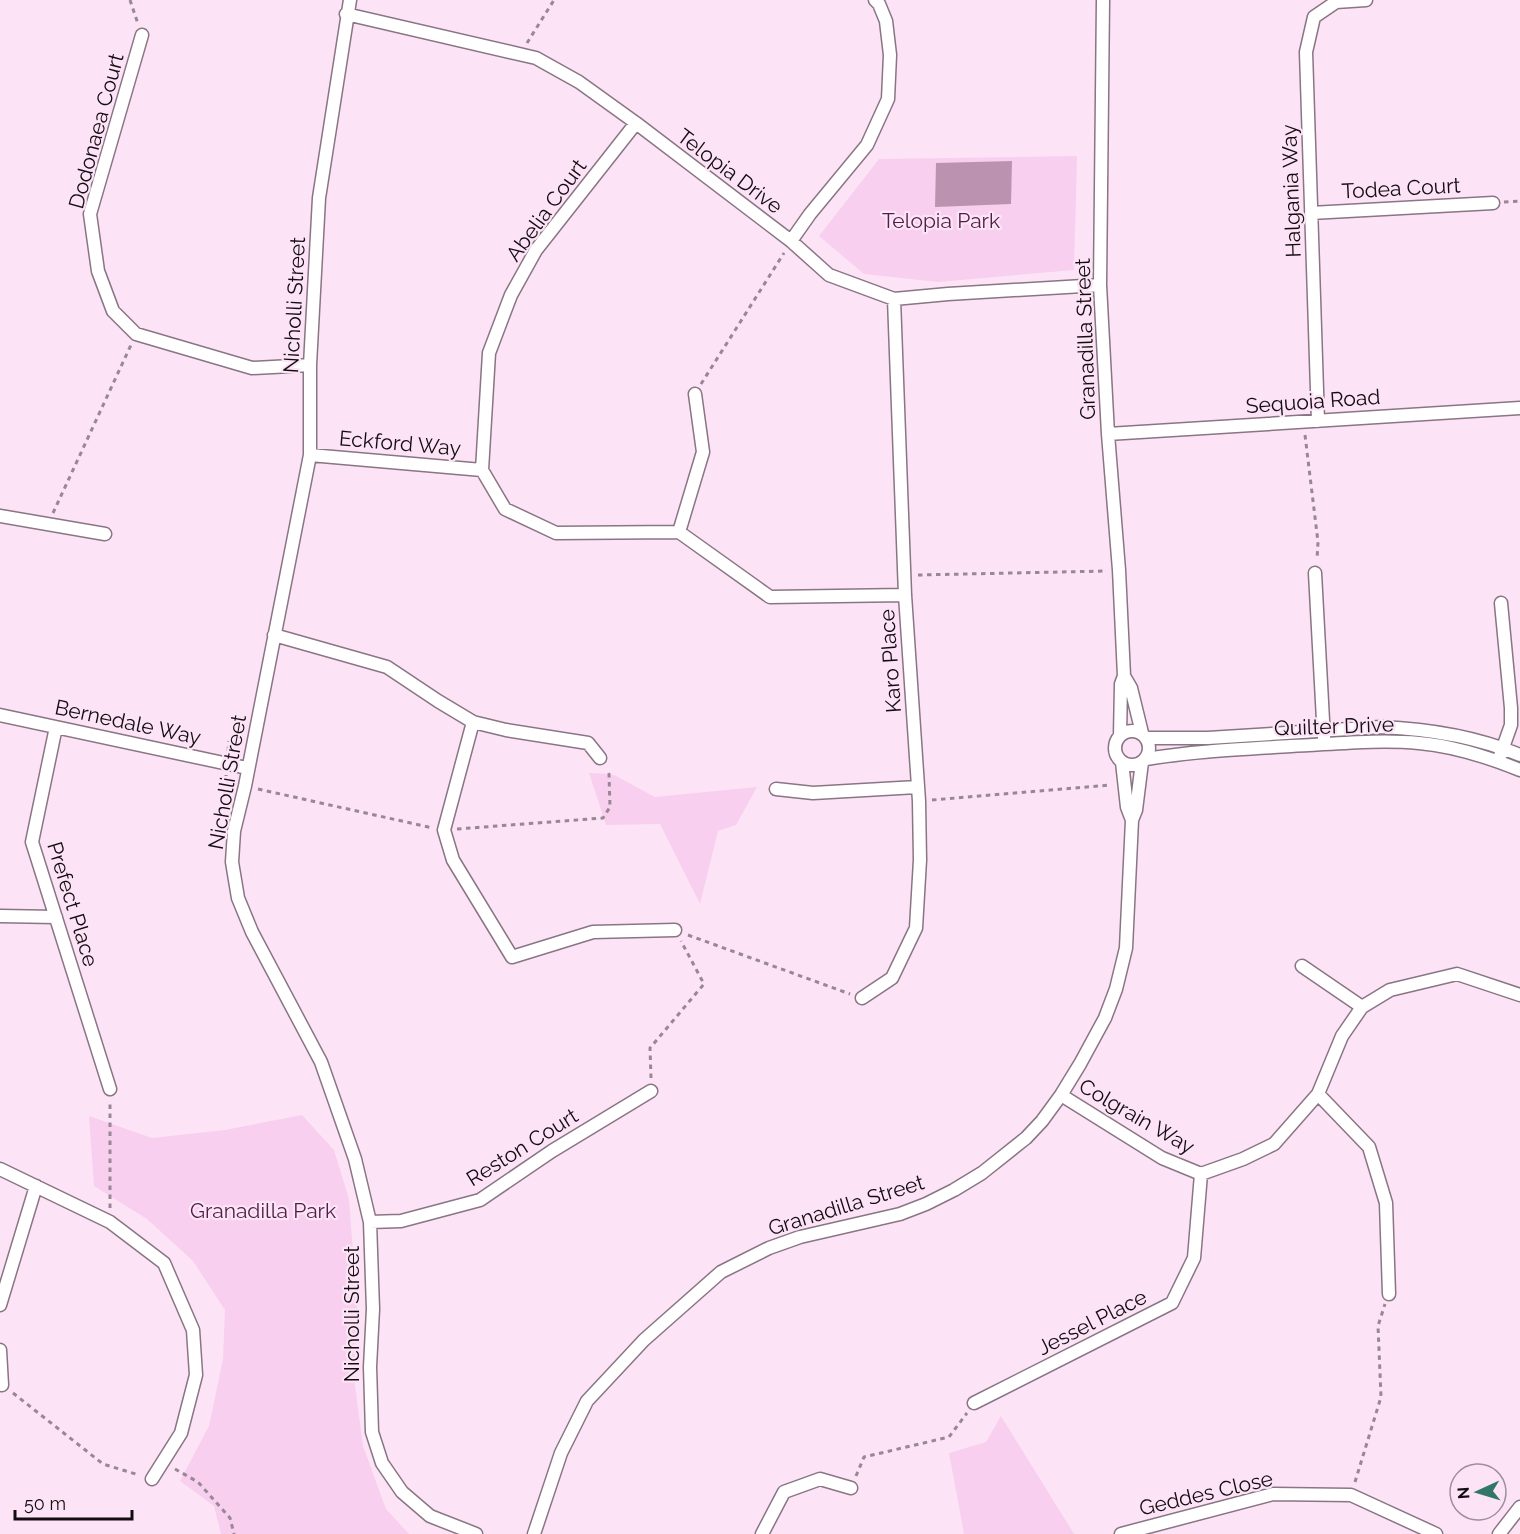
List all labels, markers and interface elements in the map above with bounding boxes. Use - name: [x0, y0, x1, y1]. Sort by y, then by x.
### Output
- street label: Dodonaea Court: [63, 51, 129, 211]
- street label: Telopia Drive: [672, 123, 788, 219]
- street label: Halgania Way: [1276, 124, 1306, 258]
- street label: Abelia Court: [501, 154, 591, 266]
- street label: Todea Court: [1341, 172, 1461, 204]
- park label: Telopia Park: [882, 208, 1000, 233]
- street label: Nicholli Street: [278, 236, 310, 374]
- street label: Granadilla Street: [1070, 258, 1100, 420]
- street label: Sequoia Road: [1245, 384, 1381, 418]
- street label: Eckford Way: [338, 425, 462, 461]
- street label: Karo Place: [874, 608, 906, 714]
- street label: Bernedale Way: [53, 694, 203, 750]
- street label: Quilter Drive: [1274, 711, 1394, 741]
- street label: Nicholli Street: [203, 713, 251, 851]
- street label: Prefect Place: [42, 839, 104, 969]
- street label: Colgrain Way: [1075, 1073, 1199, 1159]
- street label: Reston Court: [462, 1103, 582, 1191]
- street label: Granadilla Street: [765, 1169, 927, 1241]
- park label: Granadilla Park: [190, 1198, 336, 1223]
- street label: Nicholli Street: [339, 1246, 364, 1382]
- street label: Jessel Place: [1033, 1284, 1151, 1360]
- north arrow: [1448, 1462, 1508, 1522]
- street label: Geddes Close: [1137, 1465, 1275, 1521]
- scale bar: [15, 1483, 132, 1521]
- text: N: [1454, 1486, 1473, 1500]
- text: 50 m: [24, 1493, 66, 1514]

